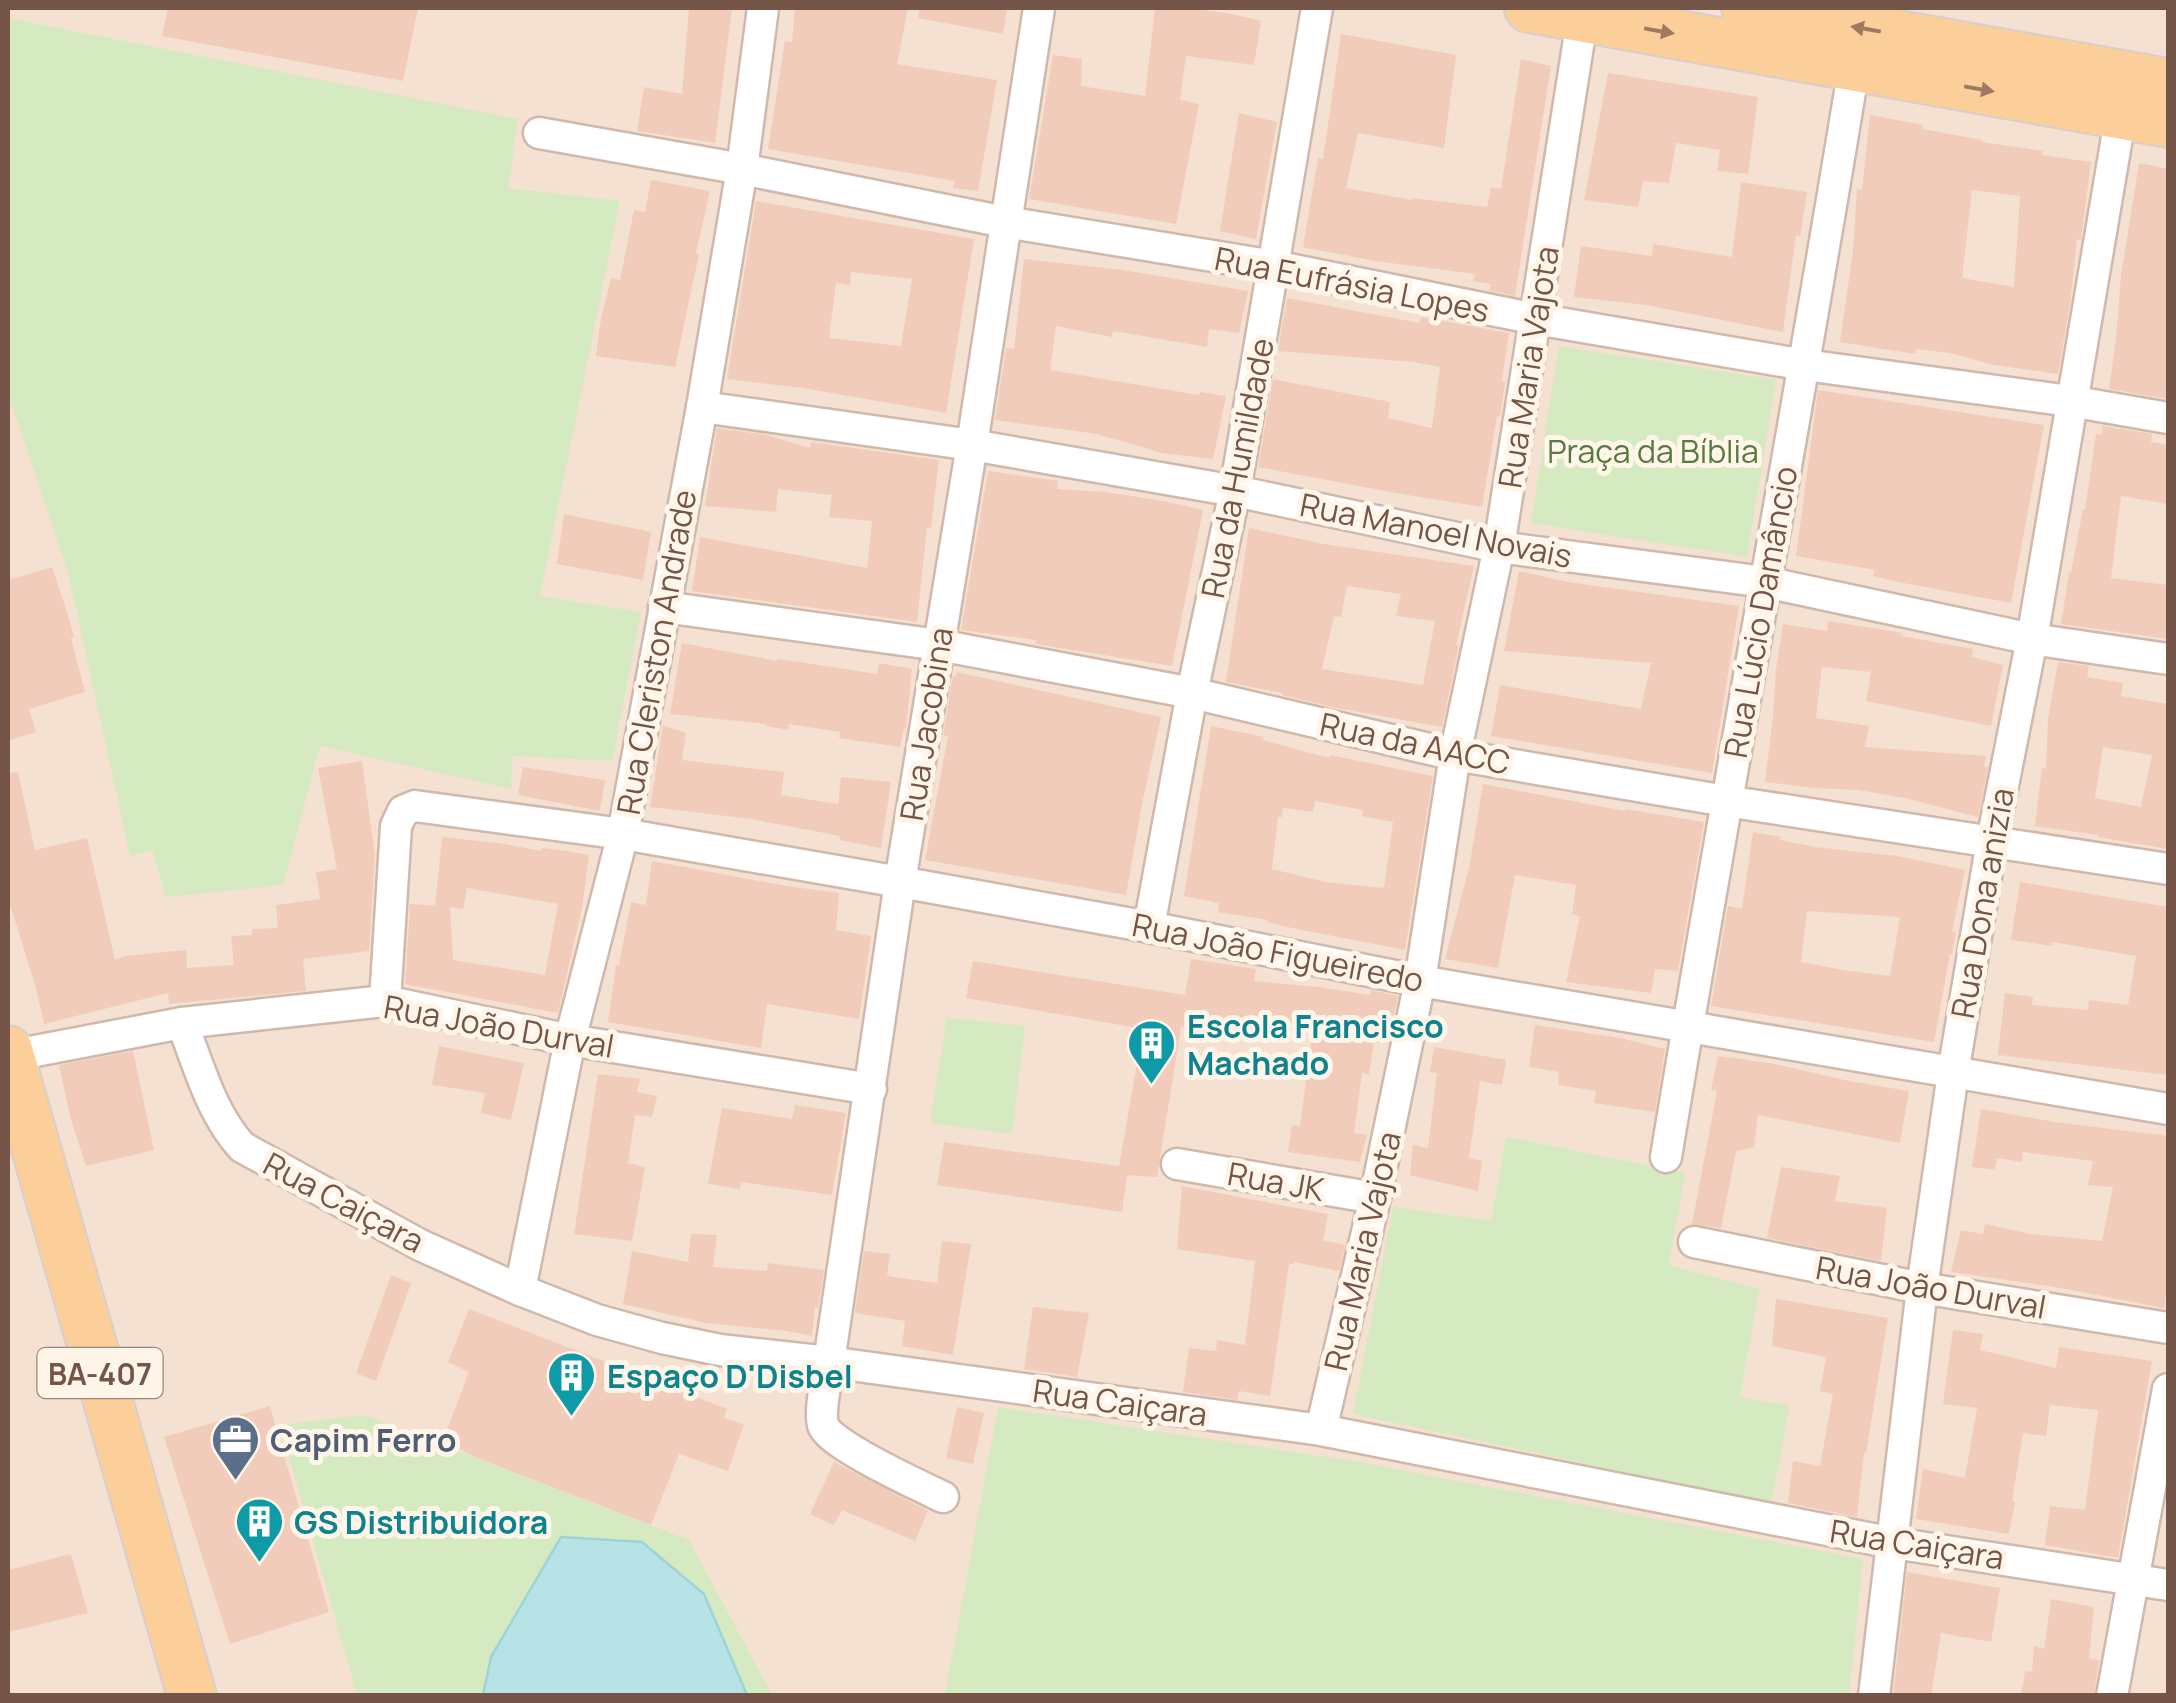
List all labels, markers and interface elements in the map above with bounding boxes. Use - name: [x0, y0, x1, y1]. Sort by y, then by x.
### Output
- one-way arrow: [1850, 21, 1881, 36]
- one-way arrow: [1644, 24, 1676, 39]
- one-way arrow: [1964, 82, 1995, 97]
- street label: Rua Eufrásia Lopes: [1211, 236, 1493, 332]
- street label: Rua Maria Vajota: [1487, 243, 1569, 491]
- street label: Rua da Humildade: [1190, 334, 1284, 602]
- park label: Praça da Bíblia: [1547, 429, 1759, 473]
- street label: Rua Lúcio Damâncio: [1713, 463, 1807, 761]
- street label: Rua Manoel Novais: [1296, 482, 1576, 578]
- street label: Rua Cleriston Andrade: [606, 486, 706, 818]
- street label: Rua Jacobina: [889, 624, 963, 824]
- street label: Rua da AACC: [1316, 701, 1514, 785]
- street label: Rua Dona anizia: [1940, 784, 2024, 1022]
- street label: Rua João Figueiredo: [1129, 902, 1427, 1002]
- street label: Rua João Durval: [381, 984, 617, 1068]
- place label: Escola Francisco Machado: [1187, 1004, 1444, 1085]
- building icon: Escola Francisco Machado: [1126, 1018, 1178, 1086]
- street label: Rua Maria Vajota: [1313, 1127, 1411, 1375]
- street label: Rua Caiçara: [256, 1141, 432, 1263]
- street label: Rua JK: [1224, 1151, 1328, 1211]
- street label: Rua João Durval: [1813, 1245, 2049, 1329]
- road number: BA-407: [38, 1348, 162, 1398]
- building icon: Espaço D'Disbel: [546, 1350, 598, 1418]
- place label: Espaço D'Disbel: [607, 1354, 853, 1398]
- street label: Rua Caiçara: [1030, 1368, 1210, 1436]
- office icon: Capim Ferro: [209, 1414, 261, 1482]
- place label: Capim Ferro: [270, 1418, 456, 1462]
- building icon: GS Distribuidora: [233, 1496, 285, 1564]
- place label: GS Distribuidora: [294, 1500, 548, 1544]
- street label: Rua Caiçara: [1827, 1509, 2007, 1579]

